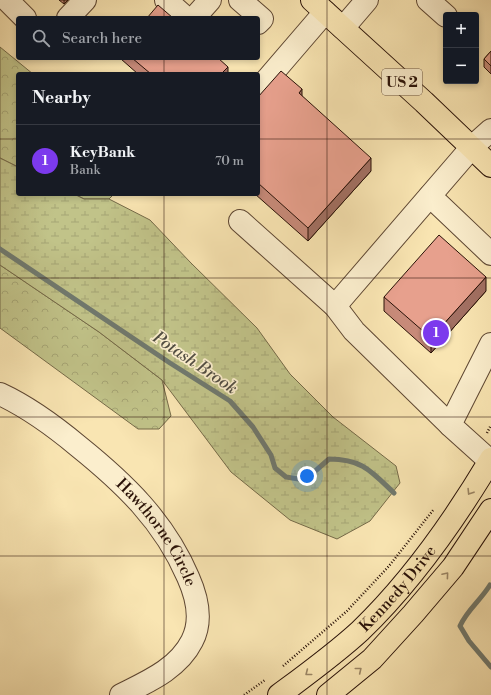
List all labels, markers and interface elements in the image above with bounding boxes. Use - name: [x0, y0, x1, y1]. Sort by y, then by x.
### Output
- map controls: [443, 12, 479, 84]
- button: +: [443, 12, 479, 48]
- search box: [16, 16, 260, 60]
- icon: search: [30, 27, 52, 49]
- text: Search here: [62, 29, 142, 48]
- button: −: [443, 48, 479, 84]
- road number: US 2: [382, 69, 422, 95]
- text: Nearby: [32, 87, 91, 109]
- text: KeyBank: [70, 143, 135, 162]
- text: 1: [42, 153, 48, 169]
- text: 70 m: [215, 153, 244, 169]
- text: Bank: [70, 162, 100, 178]
- pin: 1: [423, 318, 449, 348]
- water label: Potash Brook: [148, 326, 242, 399]
- your location: [297, 466, 317, 486]
- street label: Hawthorne Circle: [112, 474, 201, 589]
- one-way arrow: [467, 488, 475, 495]
- street label: Kennedy Drive: [355, 542, 441, 636]
- one-way arrow: [442, 572, 449, 579]
- one-way arrow: [354, 668, 361, 675]
- one-way arrow: [306, 669, 313, 676]

